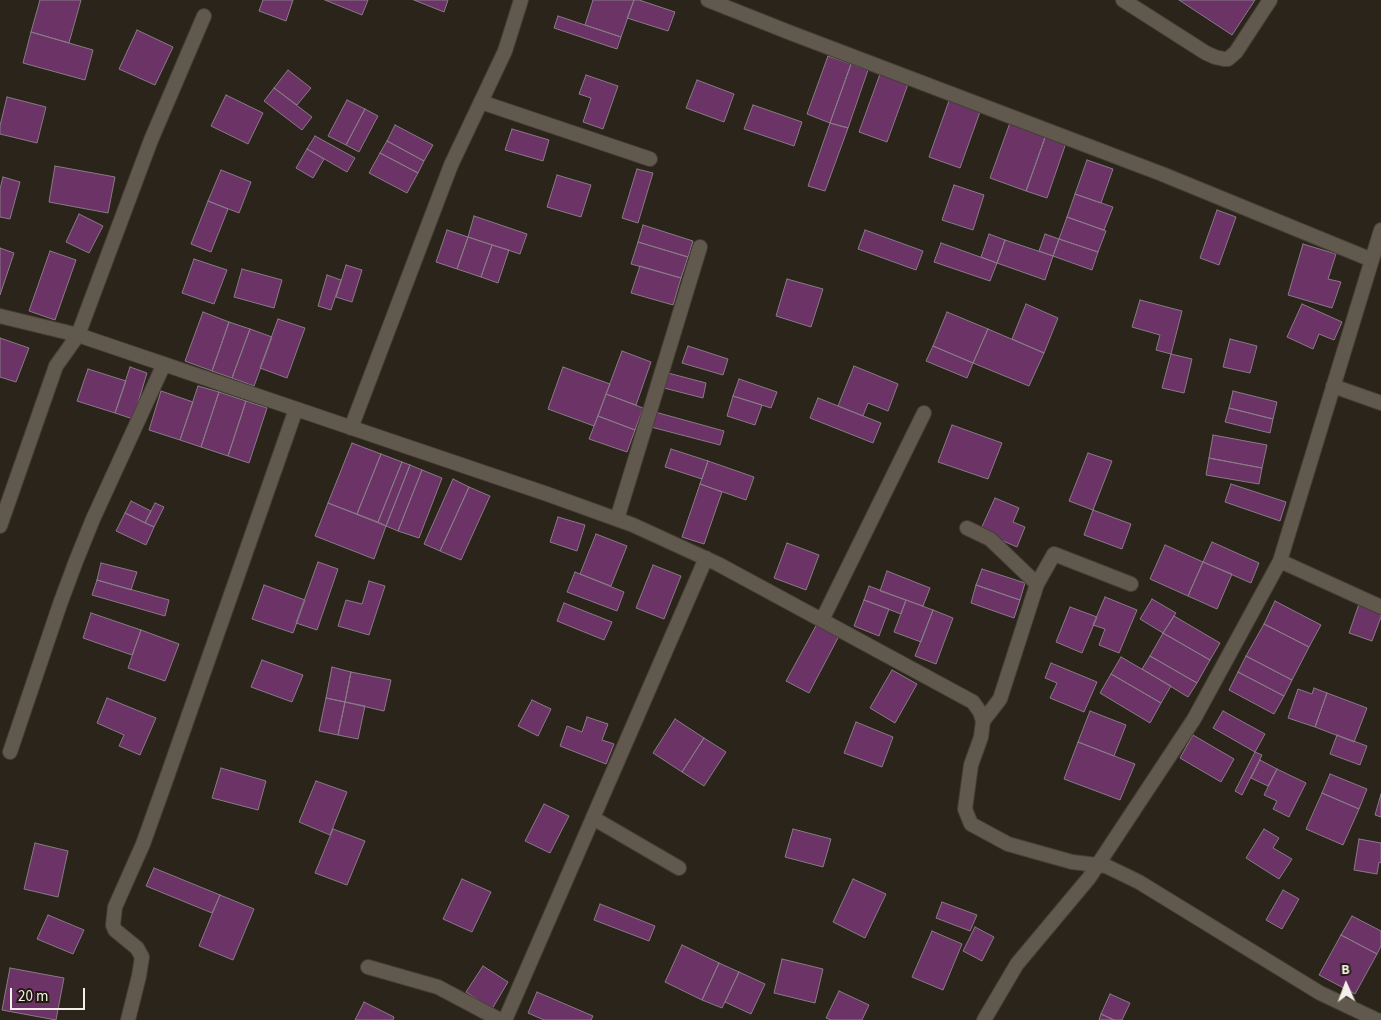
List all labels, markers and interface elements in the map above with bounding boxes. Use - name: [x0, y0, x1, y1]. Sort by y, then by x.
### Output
- north arrow: [1321, 960, 1371, 1010]
- text: B: [1341, 960, 1350, 980]
- scale bar: [12, 978, 88, 1010]
- text: 20 m: [18, 986, 48, 1007]

